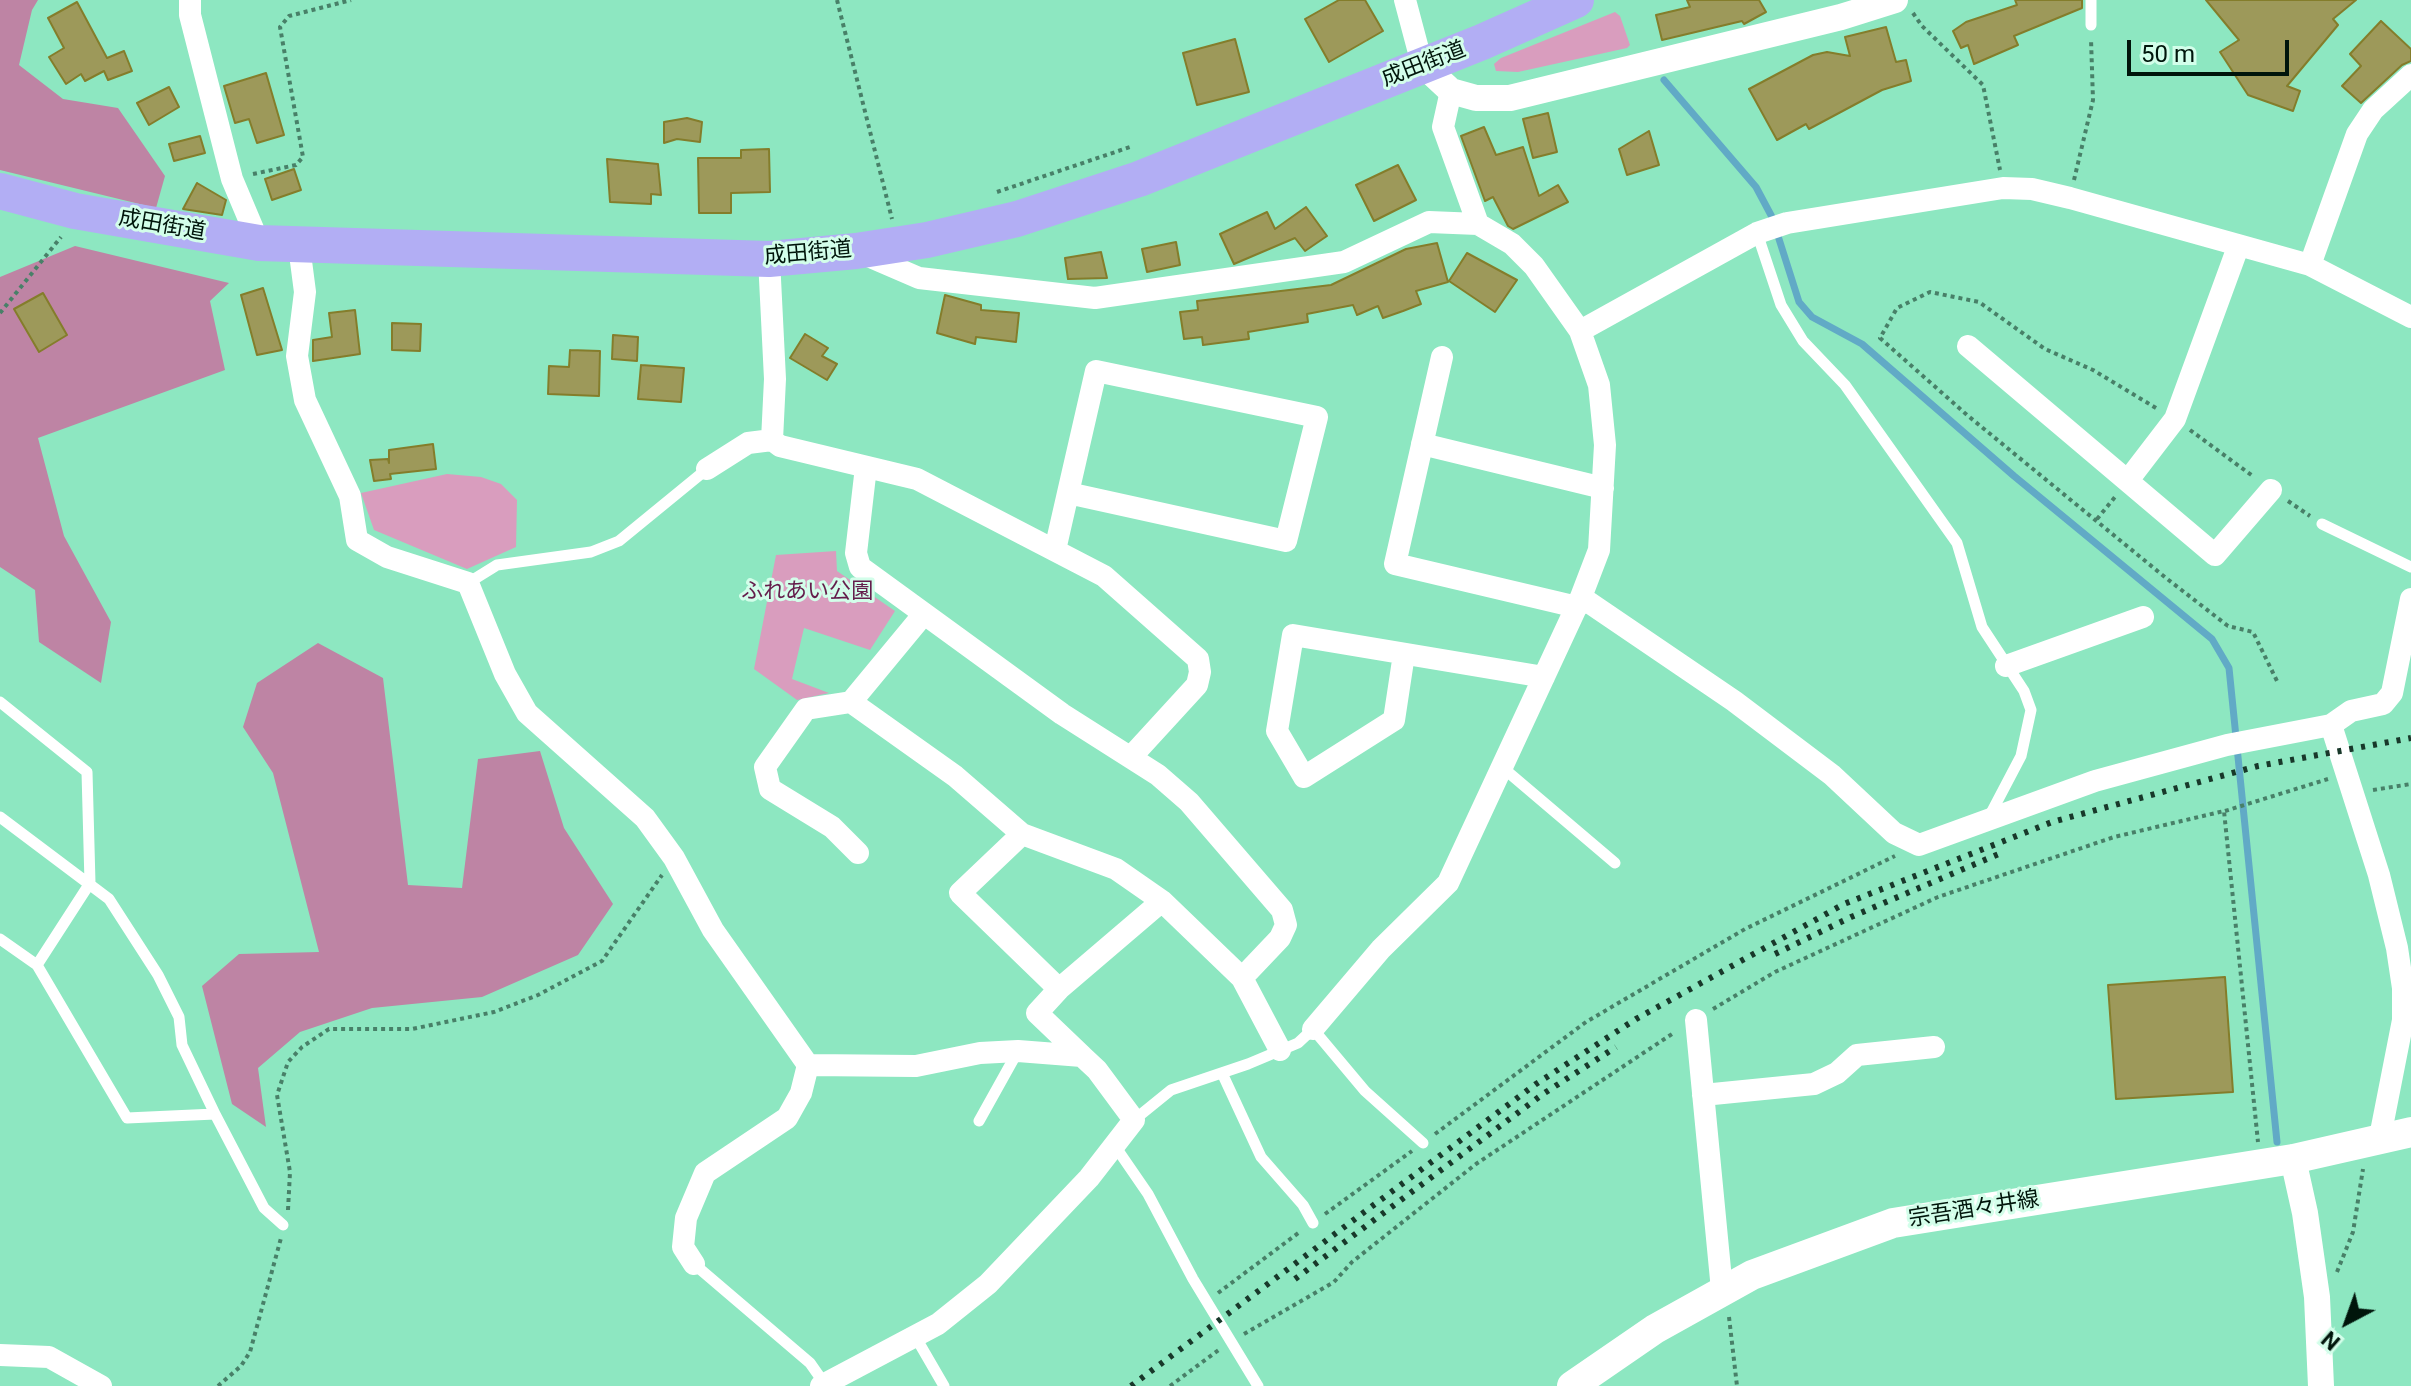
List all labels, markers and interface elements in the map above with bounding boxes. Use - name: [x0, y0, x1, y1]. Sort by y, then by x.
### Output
- scale bar: [2131, 24, 2293, 74]
- street label: 成田街道: [1378, 37, 1470, 93]
- text: 50 m: [2141, 40, 2195, 68]
- street label: 成田街道: [116, 205, 208, 247]
- street label: 成田街道: [763, 237, 853, 271]
- park label: ふれあい公園: [741, 579, 873, 605]
- street label: 宗吾酒々井線: [1907, 1187, 2041, 1233]
- north arrow: [2307, 1282, 2387, 1362]
- text: N: [2317, 1326, 2345, 1355]

